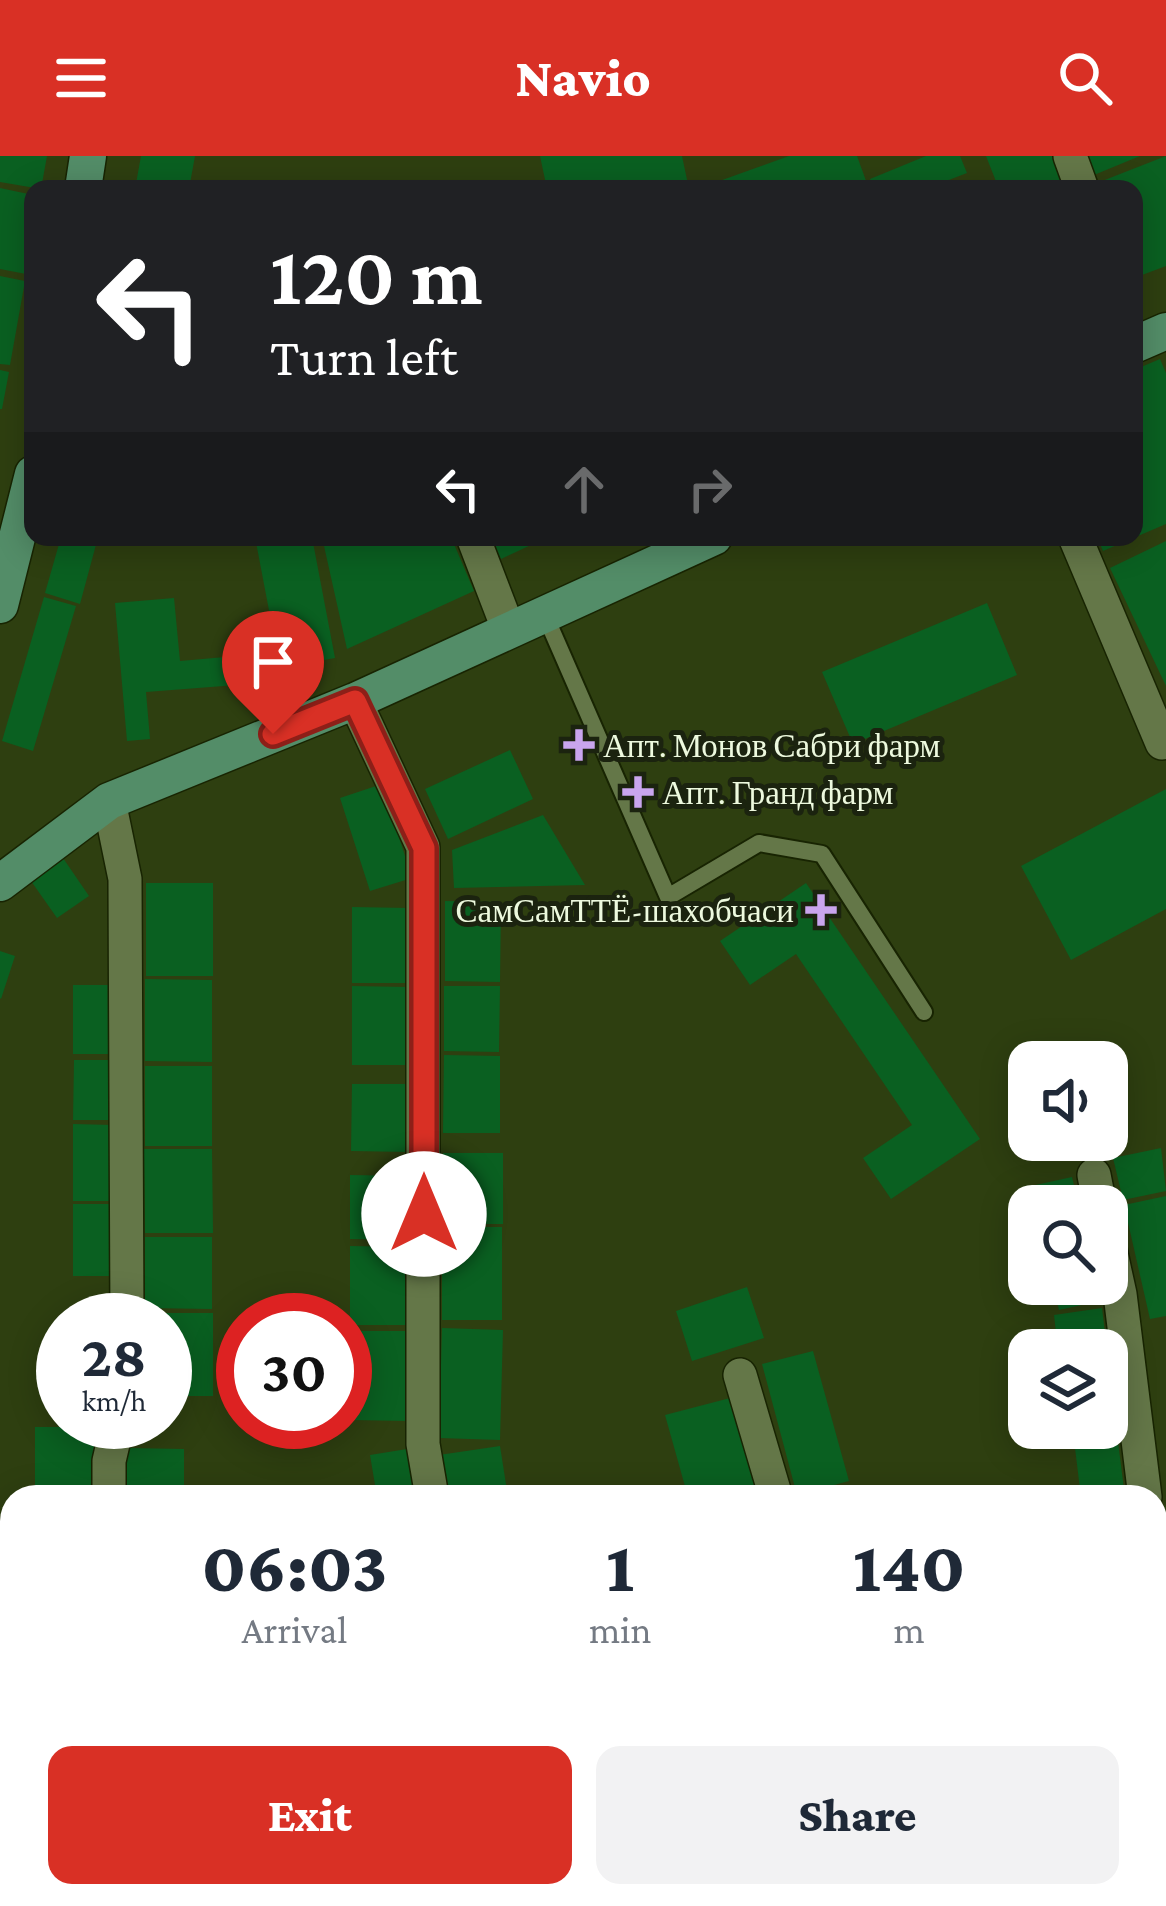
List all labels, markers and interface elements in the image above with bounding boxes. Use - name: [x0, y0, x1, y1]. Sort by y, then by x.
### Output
- icon: menu: [48, 45, 114, 111]
- icon: search: [1052, 45, 1118, 111]
- text: Navio: [515, 48, 651, 108]
- icon: left: [72, 228, 228, 384]
- text: 120 m: [270, 229, 483, 322]
- text: Turn left: [270, 327, 458, 387]
- icon: left: [425, 456, 491, 522]
- icon: ahead: [551, 456, 617, 522]
- icon: right: [677, 456, 743, 522]
- pin: [222, 611, 324, 734]
- icon: arrive: [240, 629, 306, 695]
- place label: Апт. Монов Сабри фарм: [603, 727, 940, 764]
- marker: Апт. Монов Сабри фарм: [566, 732, 592, 758]
- place label: Апт. Гранд фарм: [662, 774, 893, 811]
- marker: Апт. Гранд фарм: [625, 779, 651, 805]
- place label: СамСамТТЁ-шахобчаси: [456, 892, 794, 929]
- marker: СамСамТТЁ-шахобчаси: [805, 894, 837, 926]
- map controls: [1008, 1041, 1128, 1449]
- button: sound: [1008, 1041, 1128, 1161]
- position arrow: [361, 1151, 487, 1277]
- button: search: [1008, 1185, 1128, 1305]
- speed limit sign: 30: [216, 1293, 372, 1449]
- text: 28: [81, 1322, 147, 1389]
- button: layers: [1008, 1329, 1128, 1449]
- text: km/h: [82, 1384, 146, 1417]
- text: 06:03: [201, 1526, 387, 1606]
- text: 1: [606, 1526, 634, 1606]
- text: 140: [853, 1526, 966, 1606]
- text: Arrival: [241, 1608, 348, 1651]
- text: min: [589, 1608, 651, 1651]
- text: m: [894, 1608, 925, 1651]
- button: Exit: [48, 1746, 572, 1884]
- button: Share: [596, 1746, 1119, 1884]

